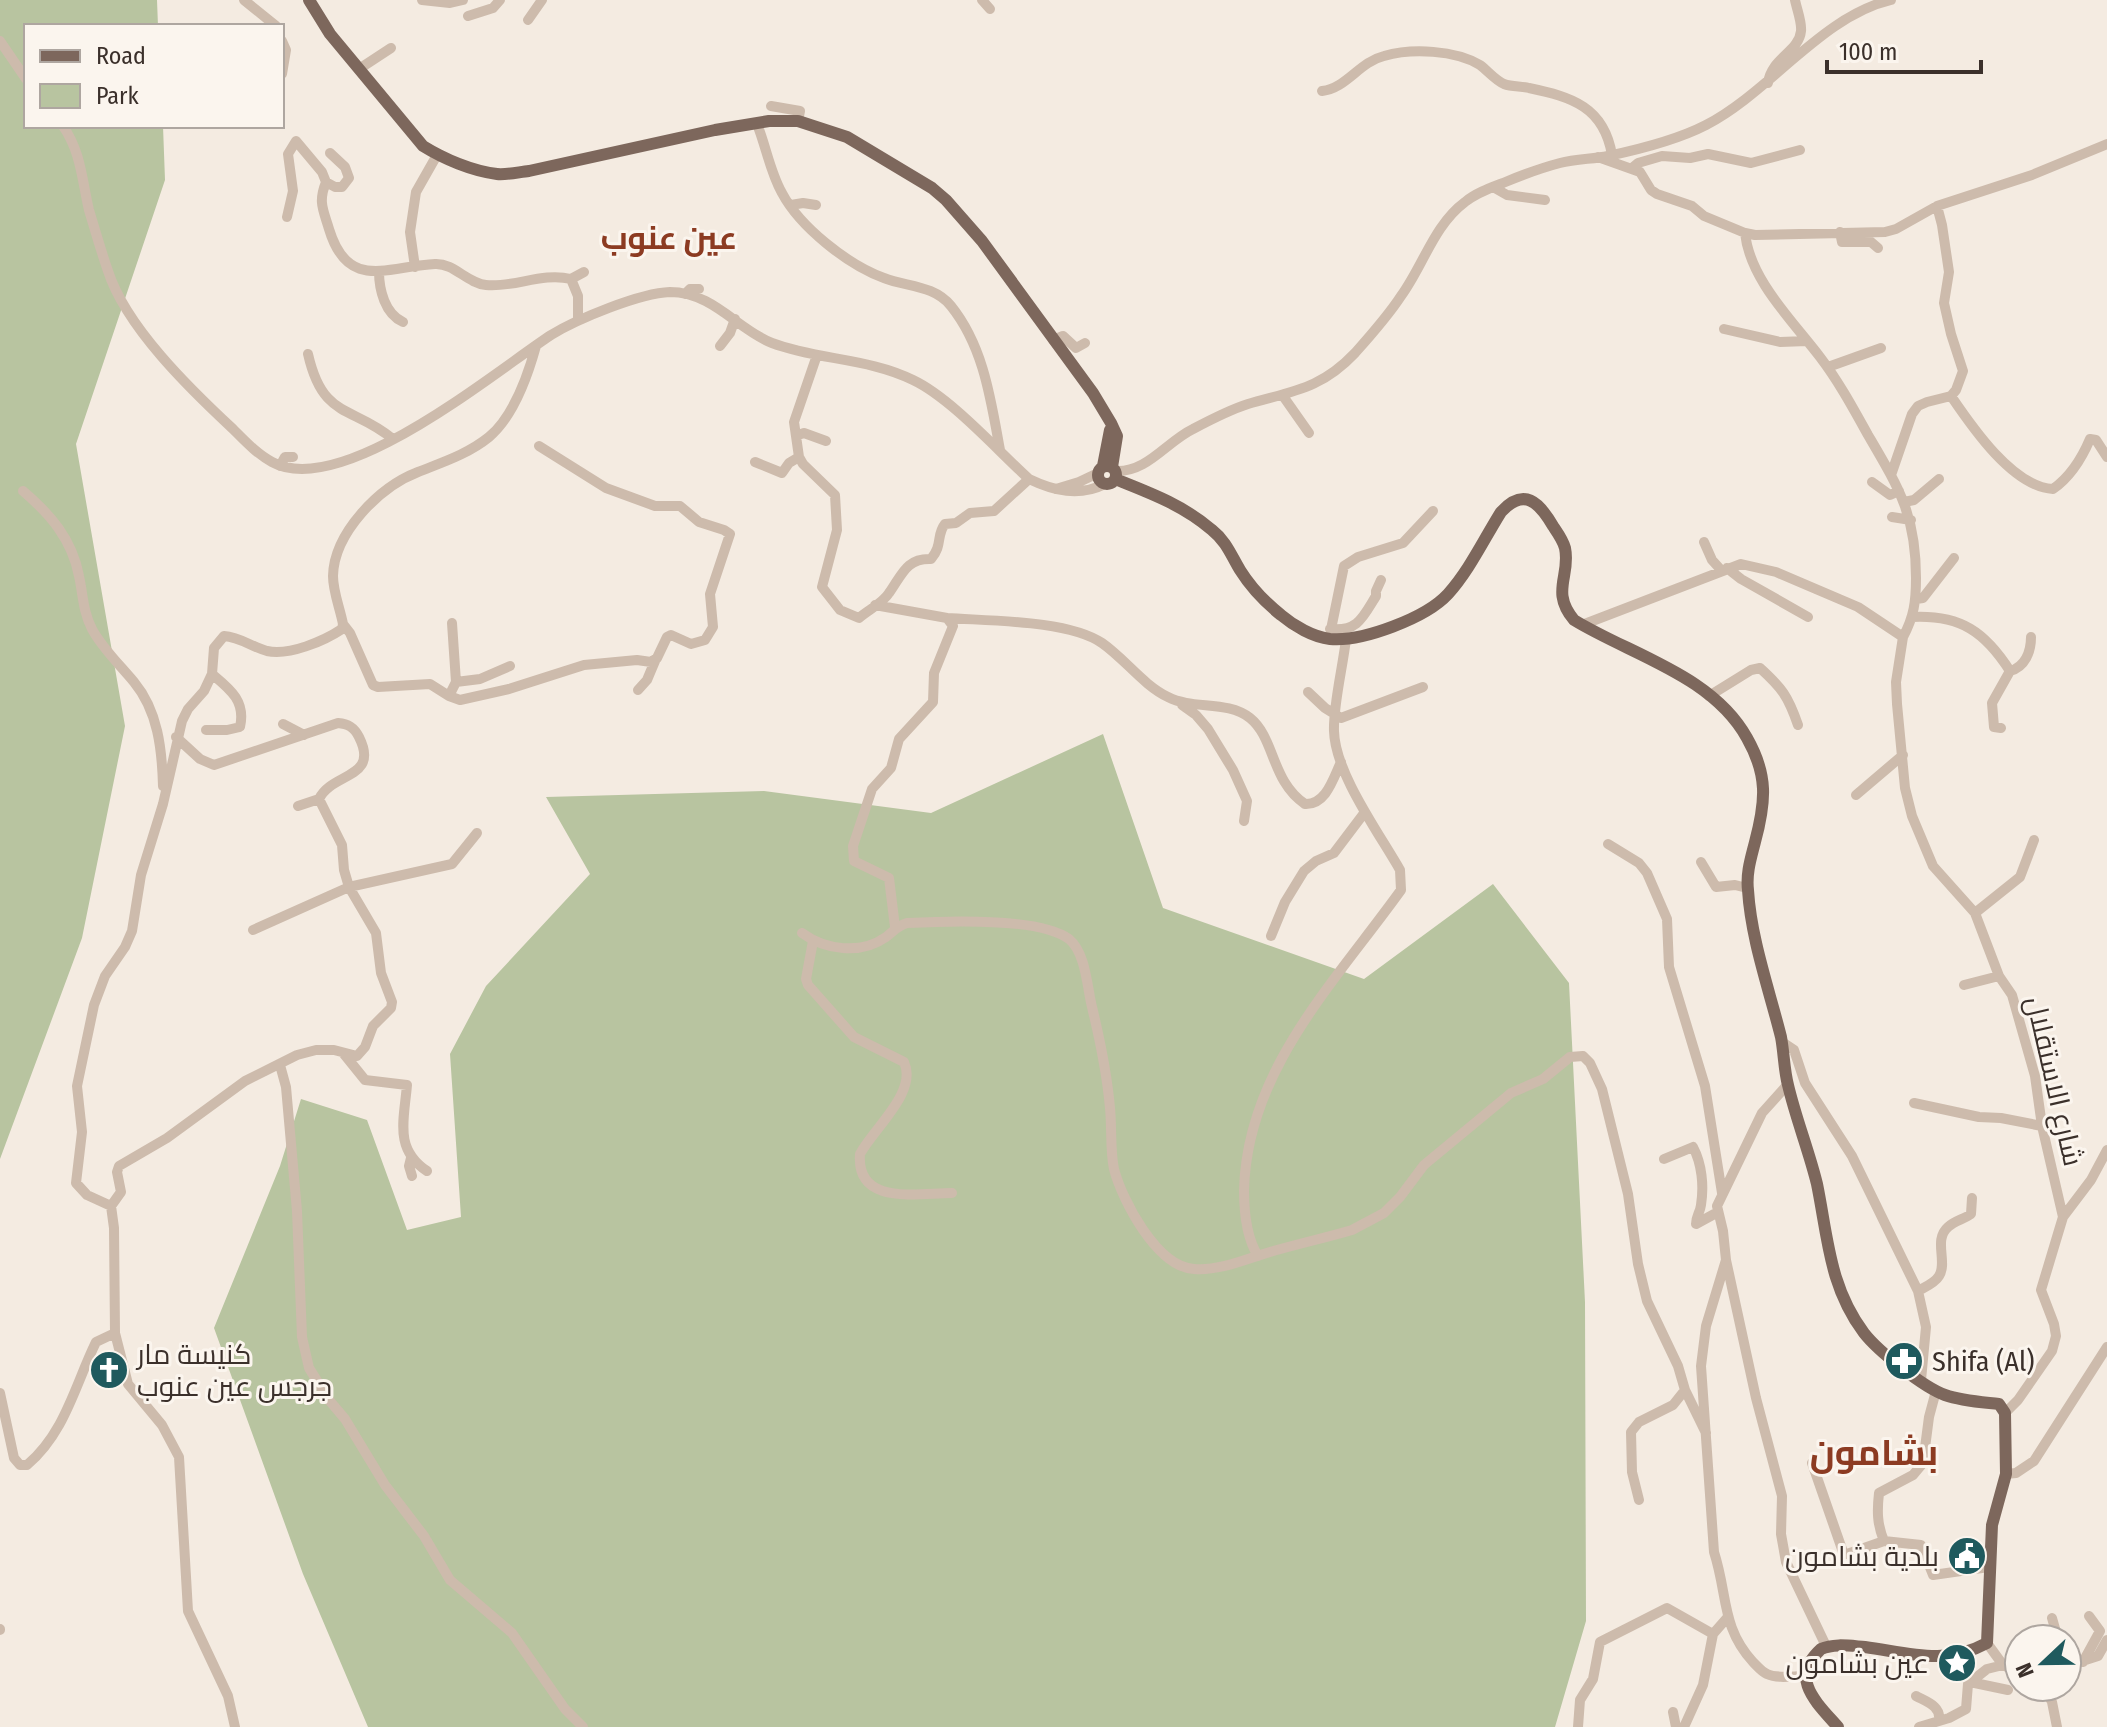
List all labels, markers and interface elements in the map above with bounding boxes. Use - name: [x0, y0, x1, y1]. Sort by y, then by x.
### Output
- legend: [24, 24, 284, 128]
- scale bar: [1827, 24, 1981, 74]
- text: 100 m: [1839, 38, 1897, 66]
- text: Road: [96, 42, 146, 70]
- text: Park: [96, 82, 139, 110]
- district label: عين عنوب: [601, 219, 737, 257]
- street label: شارع الاستقلال: [2017, 993, 2090, 1170]
- place label: كنيسة مار جرجس عين عنوب: [135, 1338, 332, 1403]
- pharmacy icon: Shifa (Al): [1883, 1340, 1925, 1382]
- place label: Shifa (Al): [1932, 1345, 2035, 1378]
- church icon: كنيسة مار جرجس عين عنوب: [88, 1349, 130, 1391]
- district label: بشامون: [1810, 1431, 1938, 1475]
- public building icon: بلدية بشامون: [1946, 1535, 1988, 1577]
- place label: بلدية بشامون: [1785, 1540, 1939, 1573]
- north arrow: [2003, 1623, 2083, 1703]
- place icon: عين بشامون: [1936, 1642, 1978, 1684]
- place label: عين بشامون: [1785, 1647, 1929, 1680]
- text: N: [2010, 1659, 2040, 1681]

